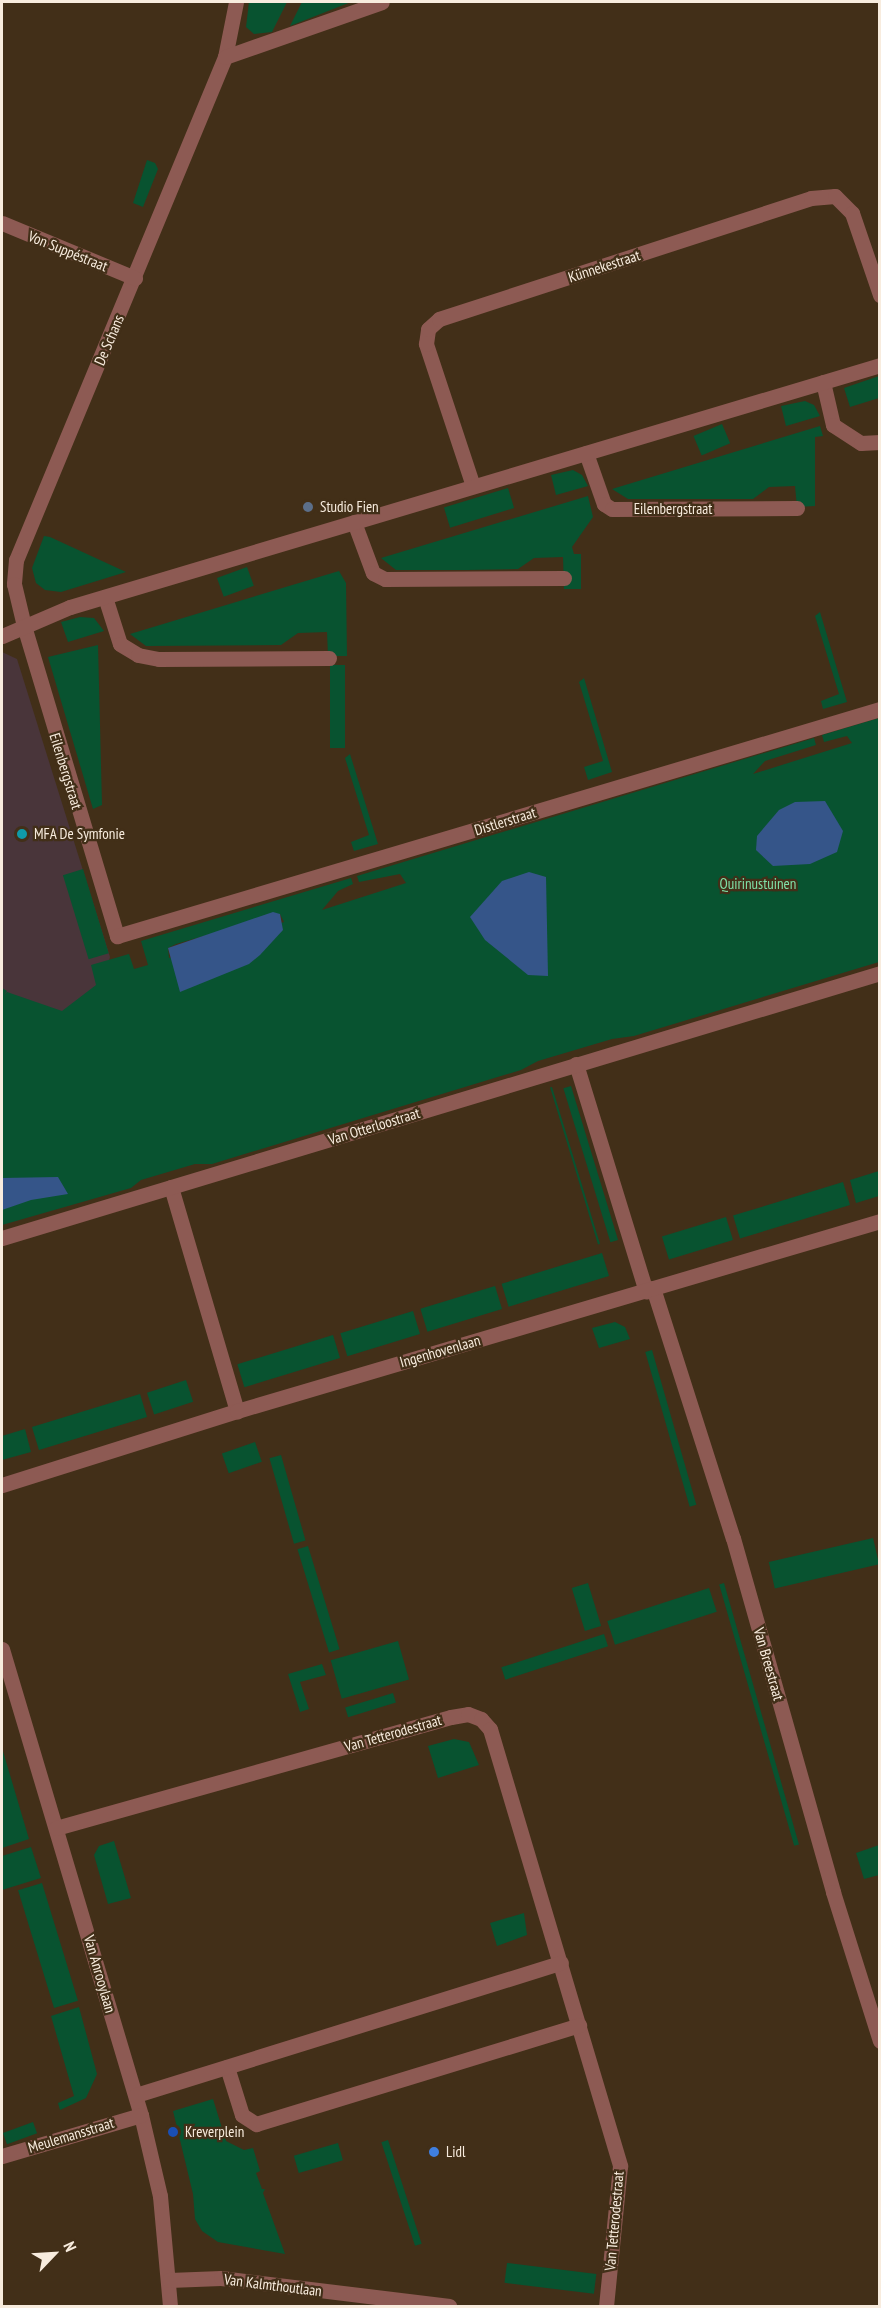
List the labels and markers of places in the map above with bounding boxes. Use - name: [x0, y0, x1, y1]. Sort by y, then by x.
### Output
- place label: Studio Fien: [320, 498, 379, 516]
- marker: Studio Fien: [301, 500, 315, 514]
- place label: MFA De Symfonie: [34, 825, 125, 843]
- marker: MFA De Symfonie: [15, 827, 29, 841]
- place label: Kreverplein: [185, 2123, 244, 2141]
- marker: Kreverplein: [166, 2125, 180, 2139]
- place label: Lidl: [446, 2143, 465, 2161]
- marker: Lidl: [427, 2145, 441, 2159]

